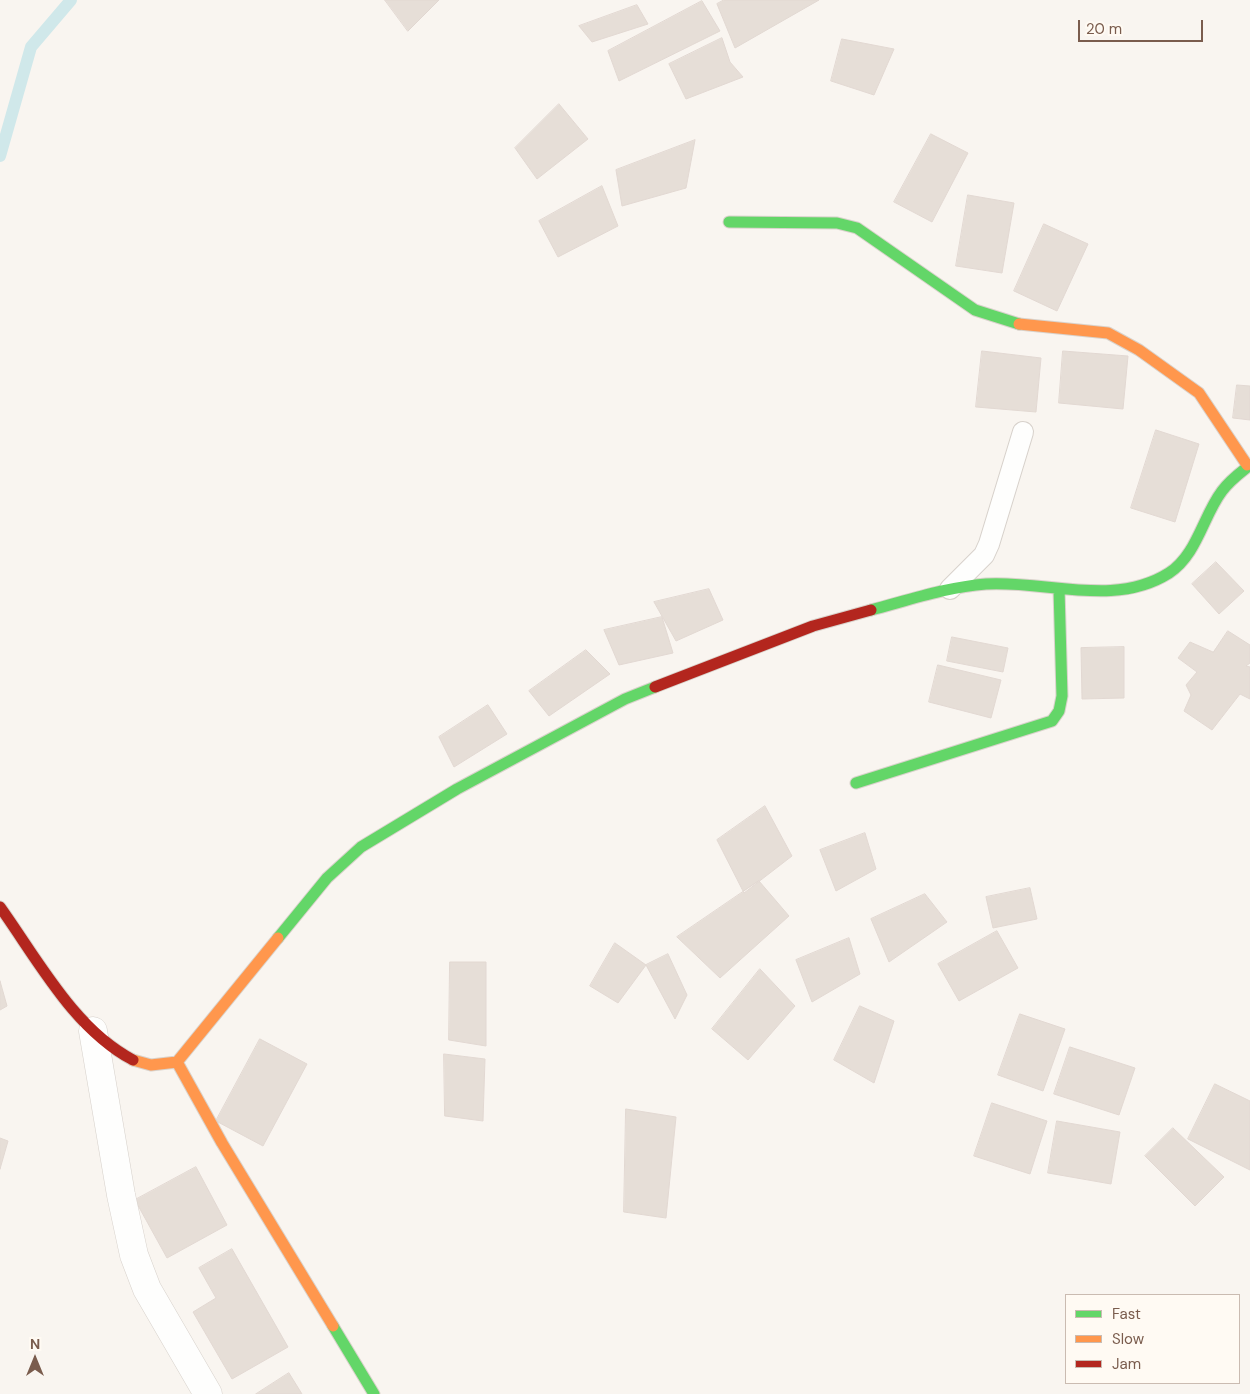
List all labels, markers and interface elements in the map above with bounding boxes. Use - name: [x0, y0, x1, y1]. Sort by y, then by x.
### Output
- scale bar: [1080, 10, 1205, 42]
- text: 20 m: [1086, 19, 1122, 39]
- legend: [1065, 1294, 1240, 1384]
- text: Fast: [1112, 1304, 1141, 1324]
- text: Slow: [1112, 1329, 1144, 1349]
- north arrow: [10, 1334, 60, 1384]
- text: N: [30, 1335, 40, 1353]
- text: Jam: [1112, 1354, 1141, 1374]

